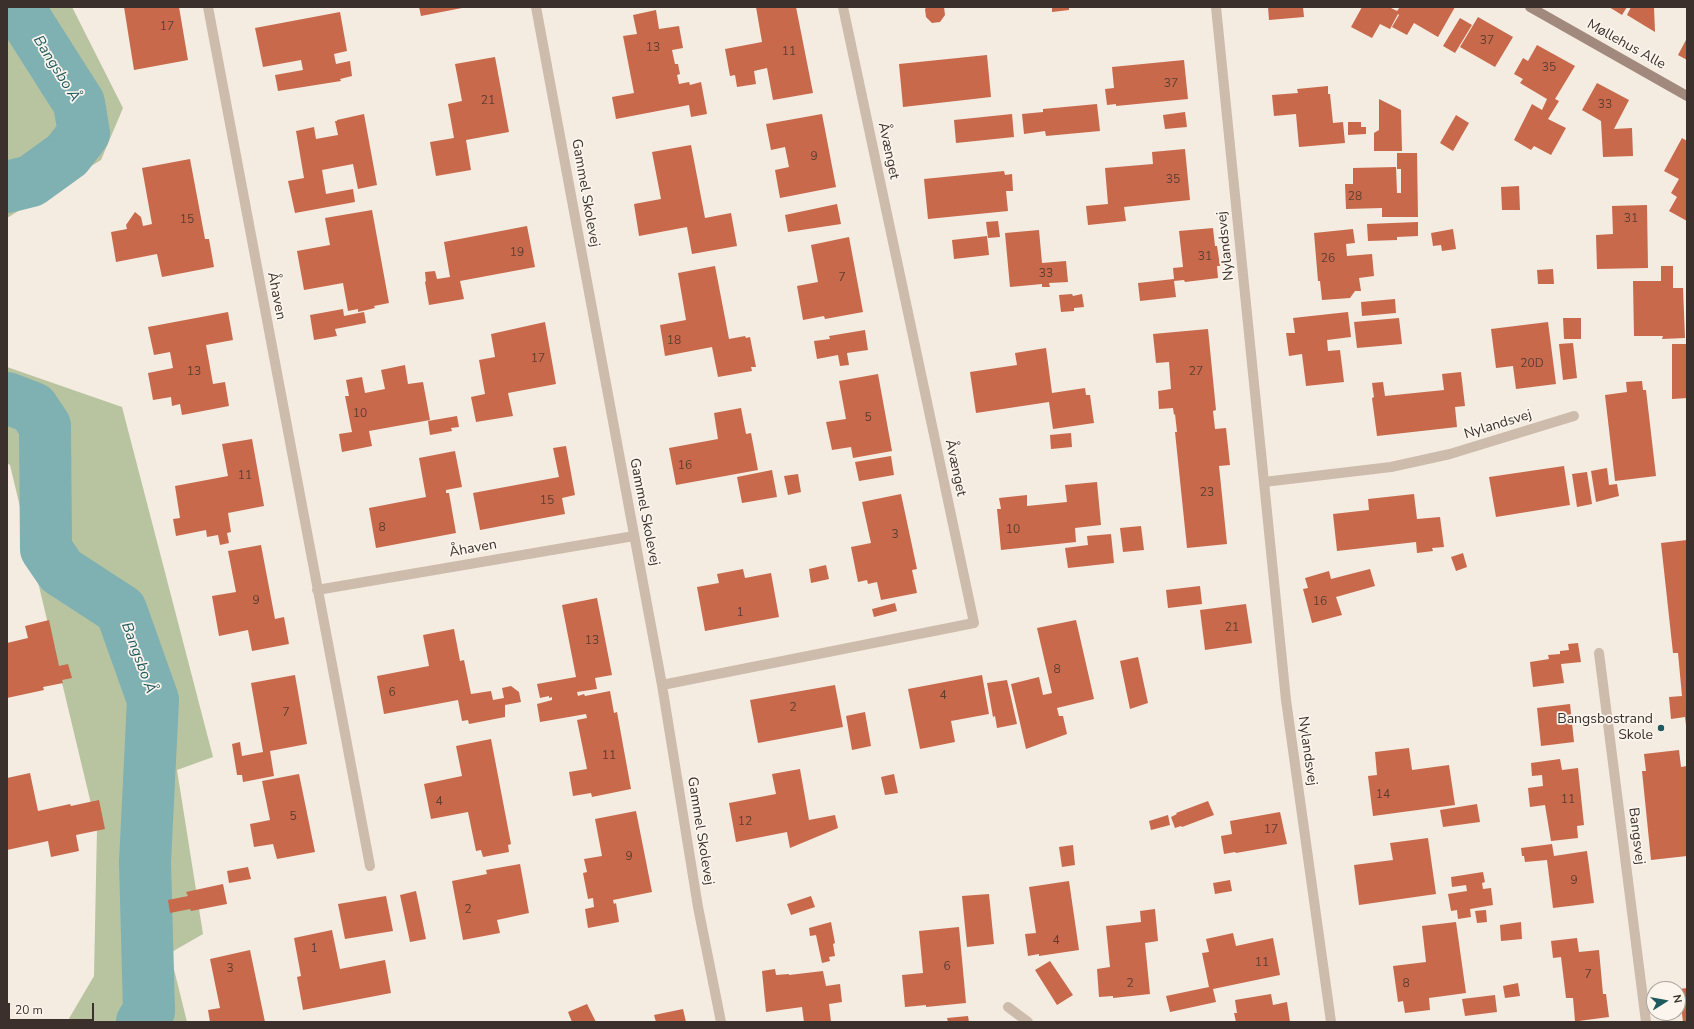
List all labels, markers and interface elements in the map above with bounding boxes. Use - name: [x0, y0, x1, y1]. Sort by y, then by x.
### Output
- street label: Møllehus Alle: [1584, 16, 1668, 74]
- house number: 17: [160, 20, 174, 34]
- water label: Bangsbo Å: [29, 33, 83, 105]
- house number: 37: [1480, 34, 1494, 48]
- house number: 13: [646, 41, 660, 55]
- house number: 11: [782, 45, 796, 59]
- house number: 35: [1542, 61, 1556, 75]
- house number: 37: [1164, 77, 1178, 91]
- house number: 21: [481, 94, 495, 108]
- house number: 33: [1598, 98, 1612, 112]
- street label: Åvænget: [874, 121, 902, 181]
- street label: Gammel Skolevej: [567, 138, 603, 248]
- house number: 9: [810, 150, 818, 164]
- house number: 35: [1166, 173, 1180, 187]
- house number: 28: [1348, 190, 1362, 204]
- street label: Nylandsvej: [1214, 210, 1238, 282]
- house number: 31: [1624, 212, 1638, 226]
- house number: 15: [180, 213, 194, 227]
- house number: 19: [510, 246, 524, 260]
- house number: 31: [1198, 250, 1212, 264]
- house number: 26: [1321, 252, 1335, 266]
- house number: 33: [1039, 267, 1053, 281]
- street label: Åhaven: [263, 271, 289, 321]
- house number: 7: [838, 271, 846, 285]
- house number: 18: [667, 334, 681, 348]
- house number: 17: [531, 352, 545, 366]
- house number: 20D: [1520, 357, 1544, 371]
- house number: 13: [187, 365, 201, 379]
- house number: 27: [1189, 365, 1203, 379]
- house number: 10: [353, 407, 367, 421]
- street label: Nylandsvej: [1462, 407, 1534, 443]
- house number: 5: [864, 411, 872, 425]
- street label: Åvænget: [941, 438, 969, 498]
- street label: Gammel Skolevej: [625, 457, 663, 567]
- house number: 16: [678, 459, 692, 473]
- house number: 11: [238, 469, 252, 483]
- house number: 23: [1200, 486, 1214, 500]
- house number: 15: [540, 494, 554, 508]
- house number: 8: [378, 521, 386, 535]
- house number: 10: [1006, 523, 1020, 537]
- house number: 3: [891, 528, 899, 542]
- street label: Åhaven: [448, 537, 498, 561]
- house number: 9: [252, 594, 260, 608]
- house number: 16: [1313, 595, 1327, 609]
- house number: 1: [736, 606, 744, 620]
- water label: Bangsbo Å: [117, 620, 159, 696]
- house number: 21: [1225, 621, 1239, 635]
- house number: 13: [585, 634, 599, 648]
- house number: 8: [1053, 663, 1061, 677]
- house number: 6: [388, 686, 396, 700]
- house number: 4: [939, 689, 947, 703]
- house number: 2: [789, 701, 797, 715]
- house number: 7: [282, 706, 290, 720]
- place label: Bangsbostrand Skole: [1557, 712, 1653, 744]
- street label: Nylandsvej: [1294, 715, 1320, 787]
- marker: Bangsbostrand Skole: [1656, 723, 1666, 733]
- house number: 11: [602, 749, 616, 763]
- street label: Gammel Skolevej: [683, 776, 717, 886]
- house number: 14: [1376, 788, 1390, 802]
- house number: 11: [1561, 793, 1575, 807]
- house number: 4: [435, 795, 443, 809]
- street label: Bangsvej: [1624, 806, 1648, 866]
- house number: 5: [289, 810, 297, 824]
- house number: 12: [738, 815, 752, 829]
- house number: 17: [1264, 823, 1278, 837]
- house number: 9: [625, 850, 633, 864]
- house number: 9: [1570, 874, 1578, 888]
- house number: 2: [464, 903, 472, 917]
- house number: 4: [1052, 934, 1060, 948]
- house number: 1: [310, 942, 318, 956]
- house number: 11: [1255, 956, 1269, 970]
- house number: 6: [943, 960, 951, 974]
- house number: 3: [226, 962, 234, 976]
- house number: 7: [1584, 968, 1592, 982]
- house number: 2: [1126, 977, 1134, 991]
- house number: 8: [1402, 977, 1410, 991]
- north arrow: [1646, 981, 1686, 1021]
- text: N: [1669, 993, 1685, 1004]
- scale bar: [10, 995, 96, 1021]
- text: 20 m: [15, 1002, 43, 1018]

